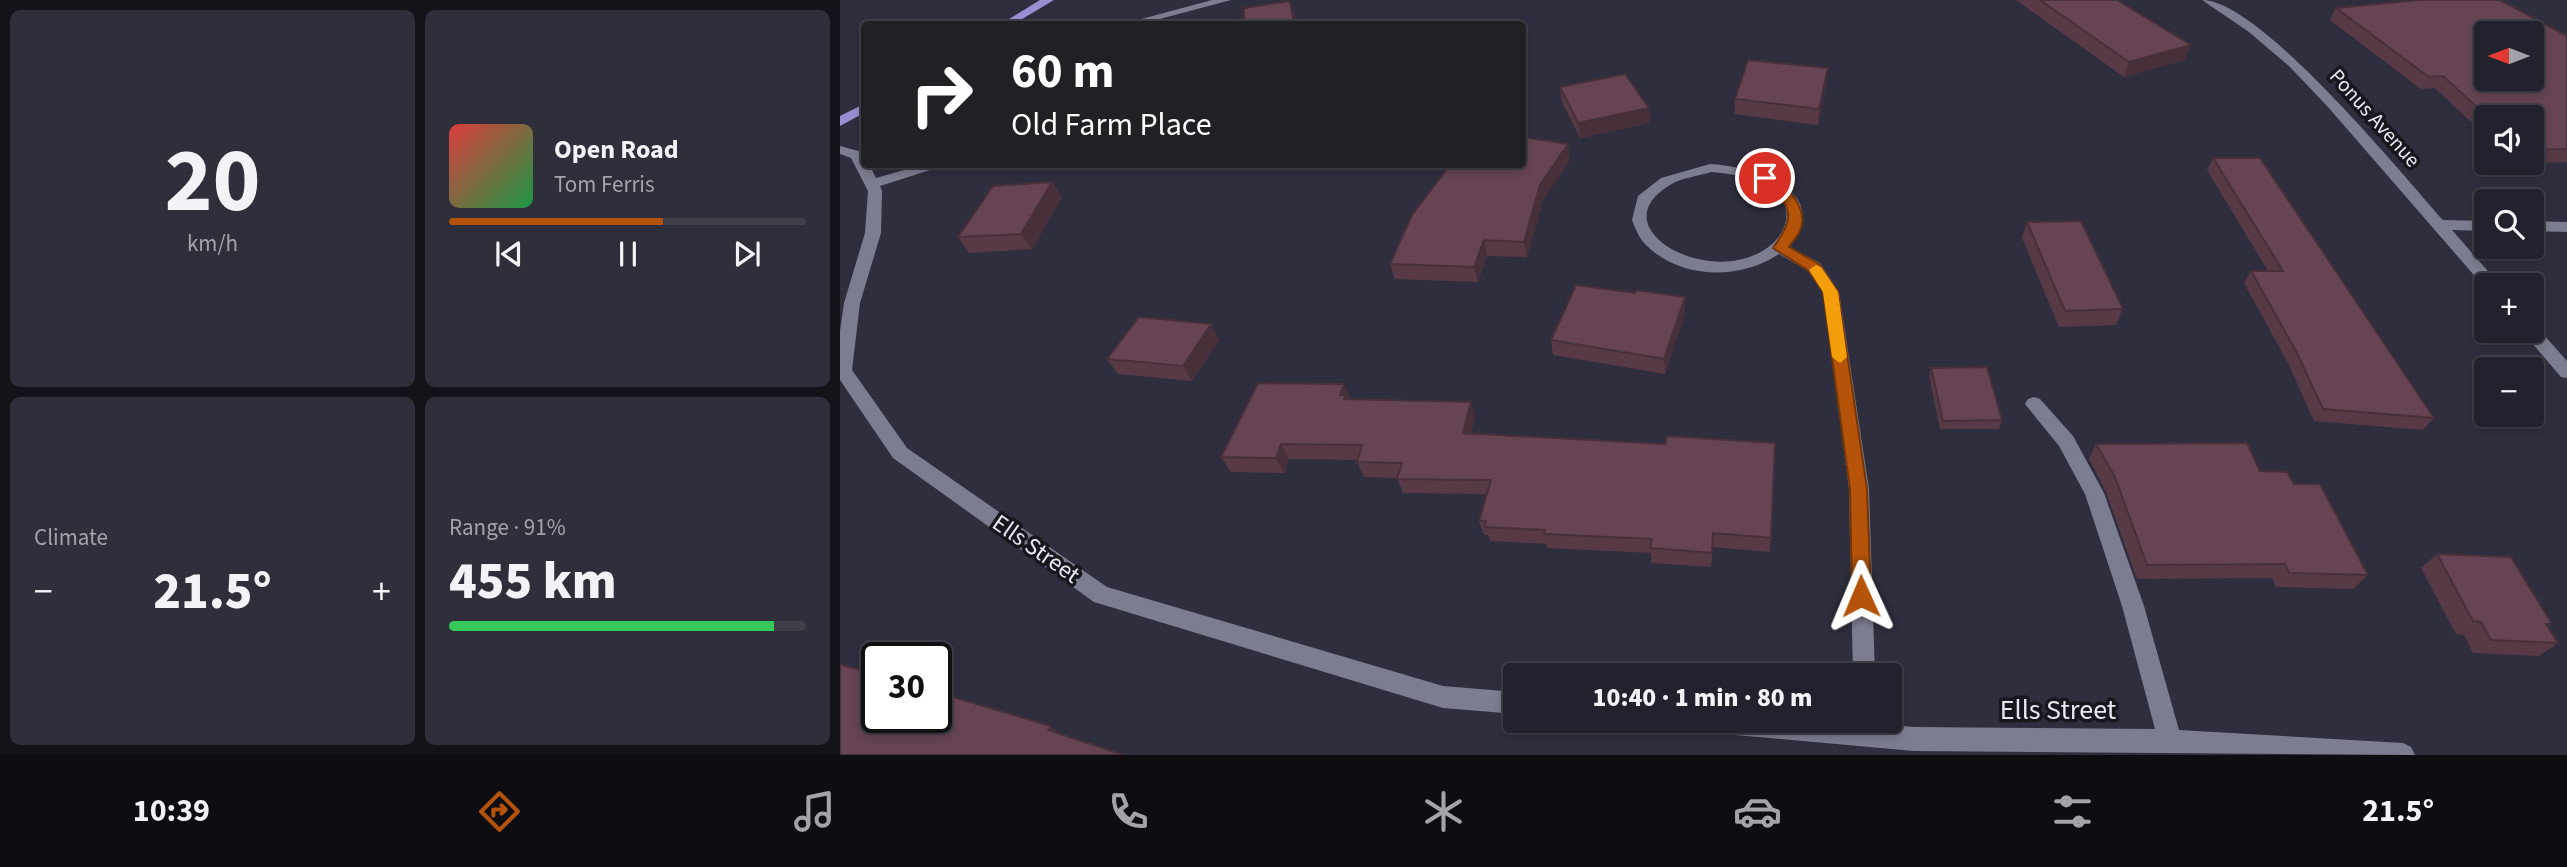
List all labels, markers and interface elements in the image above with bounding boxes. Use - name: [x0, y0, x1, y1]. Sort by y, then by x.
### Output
- north arrow: [2474, 21, 2544, 91]
- map controls: [2474, 21, 2544, 427]
- text: 60 m: [1011, 37, 1115, 107]
- icon: right: [896, 49, 987, 140]
- street label: Ponus Avenue: [2323, 62, 2427, 174]
- text: Old Farm Place: [1011, 102, 1212, 148]
- button: sound: [2474, 105, 2544, 175]
- text: 20: [164, 117, 261, 246]
- text: Open Road: [554, 131, 679, 168]
- pin: [1735, 148, 1795, 208]
- icon: arrive: [1746, 159, 1784, 197]
- text: Tom Ferris: [554, 168, 655, 201]
- button: search: [2474, 189, 2544, 259]
- text: km/h: [187, 227, 238, 260]
- icon: previous: [490, 235, 528, 273]
- icon: pause: [609, 235, 647, 273]
- icon: next: [728, 235, 766, 273]
- button: +: [2474, 273, 2544, 343]
- button: −: [2474, 357, 2544, 427]
- street label: Ells Street: [985, 506, 1087, 592]
- text: Range · 91%: [449, 511, 566, 544]
- text: Climate: [34, 521, 108, 554]
- text: 455 km: [449, 545, 617, 619]
- text: 21.5°: [153, 555, 272, 629]
- position arrow: [1824, 559, 1898, 633]
- text: −: [34, 565, 53, 619]
- text: +: [372, 565, 391, 619]
- speed limit sign: 30: [861, 642, 952, 733]
- text: 10:40 · 1 min · 80 m: [1593, 679, 1812, 716]
- street label: Ells Street: [2000, 690, 2117, 730]
- icon: directions: [475, 787, 524, 836]
- icon: music: [790, 787, 839, 836]
- icon: phone: [1104, 787, 1153, 836]
- icon: climate: [1419, 787, 1468, 836]
- icon: car: [1733, 787, 1782, 836]
- icon: filters: [2048, 787, 2097, 836]
- text: 10:39: [133, 788, 210, 834]
- text: 21.5°: [2362, 788, 2434, 834]

